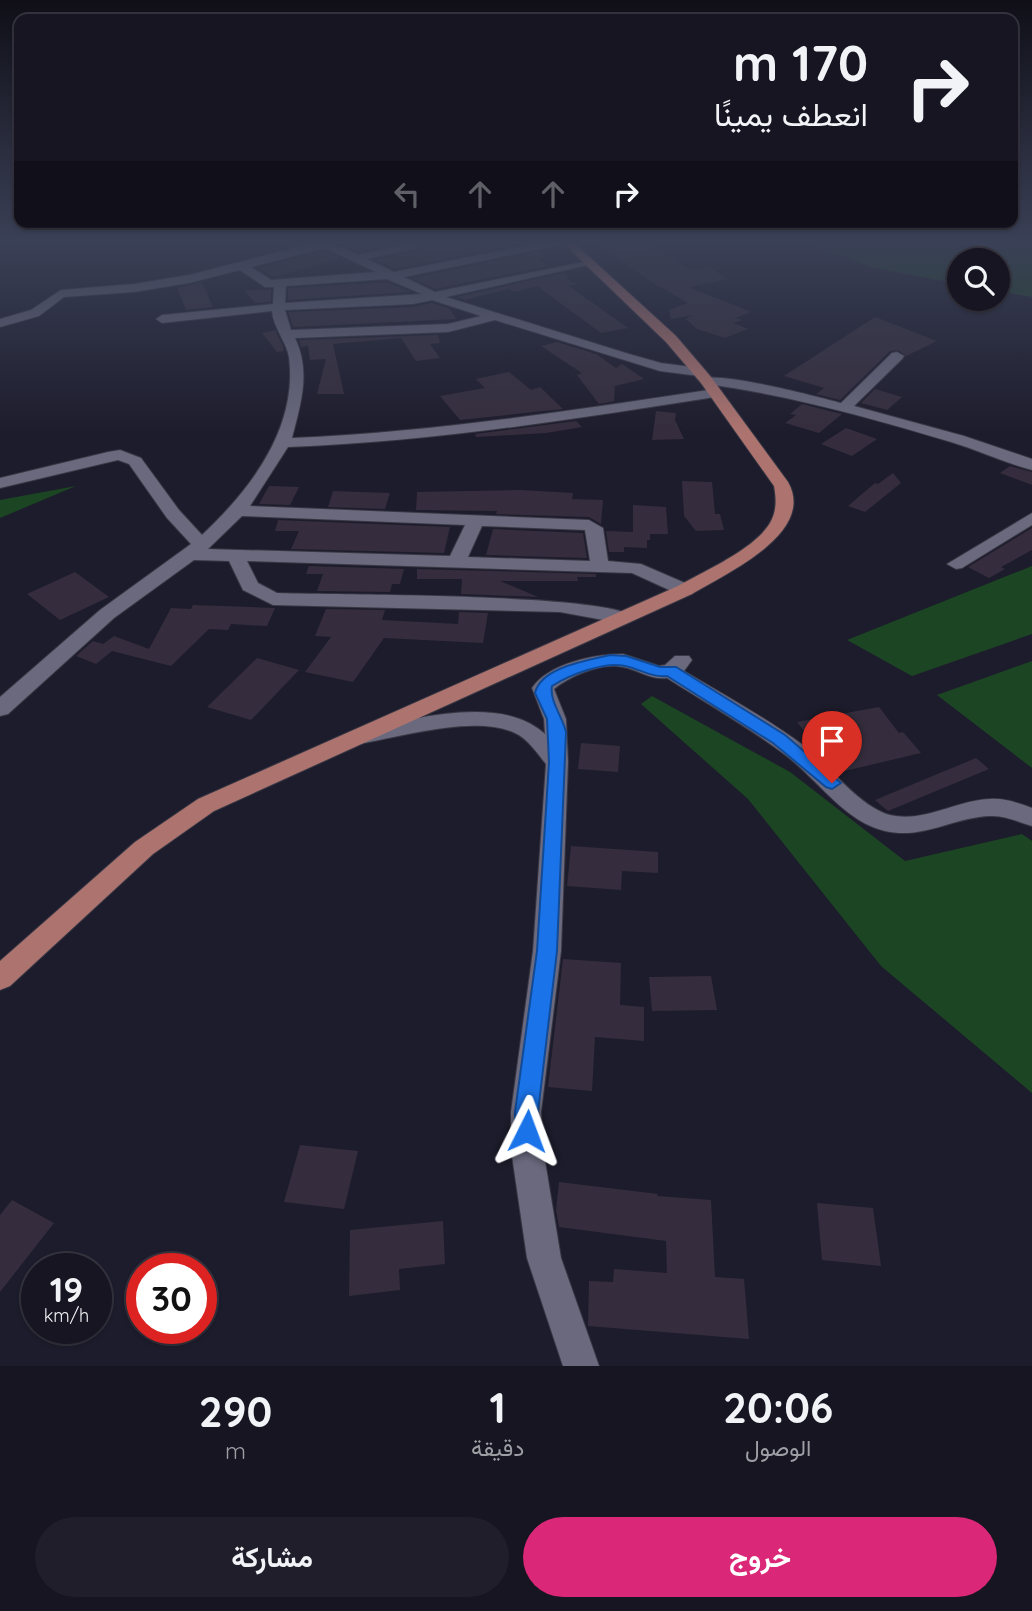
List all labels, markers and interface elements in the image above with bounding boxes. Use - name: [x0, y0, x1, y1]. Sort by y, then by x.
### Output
- text: 170 m: [733, 32, 868, 93]
- icon: right: [892, 42, 983, 133]
- text: انعطف يمينًا: [714, 94, 868, 134]
- icon: left: [388, 175, 426, 213]
- icon: ahead: [461, 175, 499, 213]
- icon: ahead: [534, 175, 572, 213]
- icon: right: [607, 175, 645, 213]
- map controls: [947, 248, 1010, 311]
- button: search: [947, 248, 1010, 311]
- pin: [802, 711, 862, 783]
- icon: arrive: [813, 722, 851, 760]
- position arrow: [490, 1094, 564, 1168]
- speed limit sign: 30: [126, 1253, 217, 1344]
- text: 19: [50, 1267, 83, 1311]
- text: km/h: [44, 1304, 89, 1327]
- text: 1: [490, 1381, 506, 1434]
- text: 20:06: [723, 1381, 833, 1434]
- text: 290: [199, 1385, 272, 1438]
- text: دقيقة: [471, 1433, 524, 1462]
- text: الوصول: [745, 1433, 811, 1462]
- text: m: [225, 1436, 246, 1465]
- button: مشاركة: [35, 1517, 509, 1597]
- button: خروج: [523, 1517, 997, 1597]

